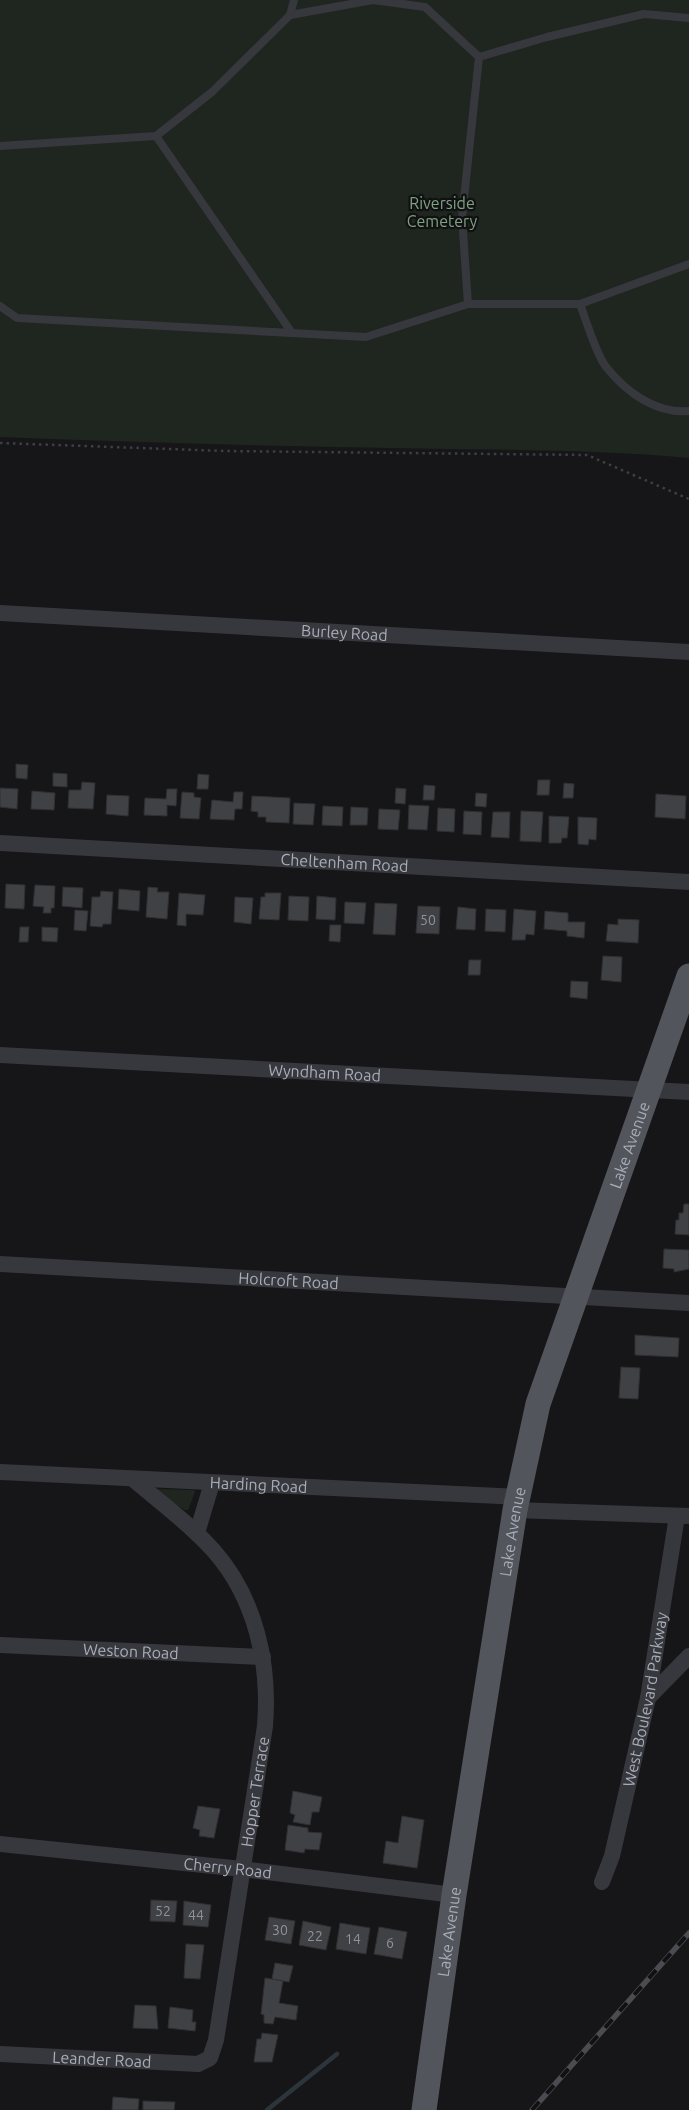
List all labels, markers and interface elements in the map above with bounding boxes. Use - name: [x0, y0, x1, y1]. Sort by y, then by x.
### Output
- park label: Riverside Cemetery: [407, 194, 478, 230]
- street label: Burley Road: [301, 621, 388, 644]
- street label: Cheltenham Road: [280, 850, 409, 875]
- house number: 50: [420, 912, 436, 928]
- street label: Wyndham Road: [268, 1060, 381, 1084]
- street label: Lake Avenue: [606, 1099, 653, 1191]
- street label: Holcroft Road: [238, 1269, 339, 1292]
- street label: Harding Road: [209, 1473, 308, 1496]
- street label: Lake Avenue: [496, 1485, 529, 1578]
- street label: West Boulevard Parkway: [619, 1611, 671, 1788]
- street label: Weston Road: [83, 1640, 179, 1662]
- street label: Hopper Terrace: [237, 1735, 272, 1848]
- street label: Cherry Road: [183, 1854, 273, 1882]
- street label: Lake Avenue: [434, 1885, 464, 1978]
- house number: 52: [155, 1903, 171, 1919]
- house number: 44: [188, 1907, 204, 1923]
- house number: 30: [272, 1922, 288, 1938]
- house number: 22: [307, 1928, 323, 1944]
- house number: 14: [345, 1931, 361, 1947]
- house number: 6: [386, 1935, 394, 1951]
- street label: Leander Road: [52, 2048, 152, 2071]

